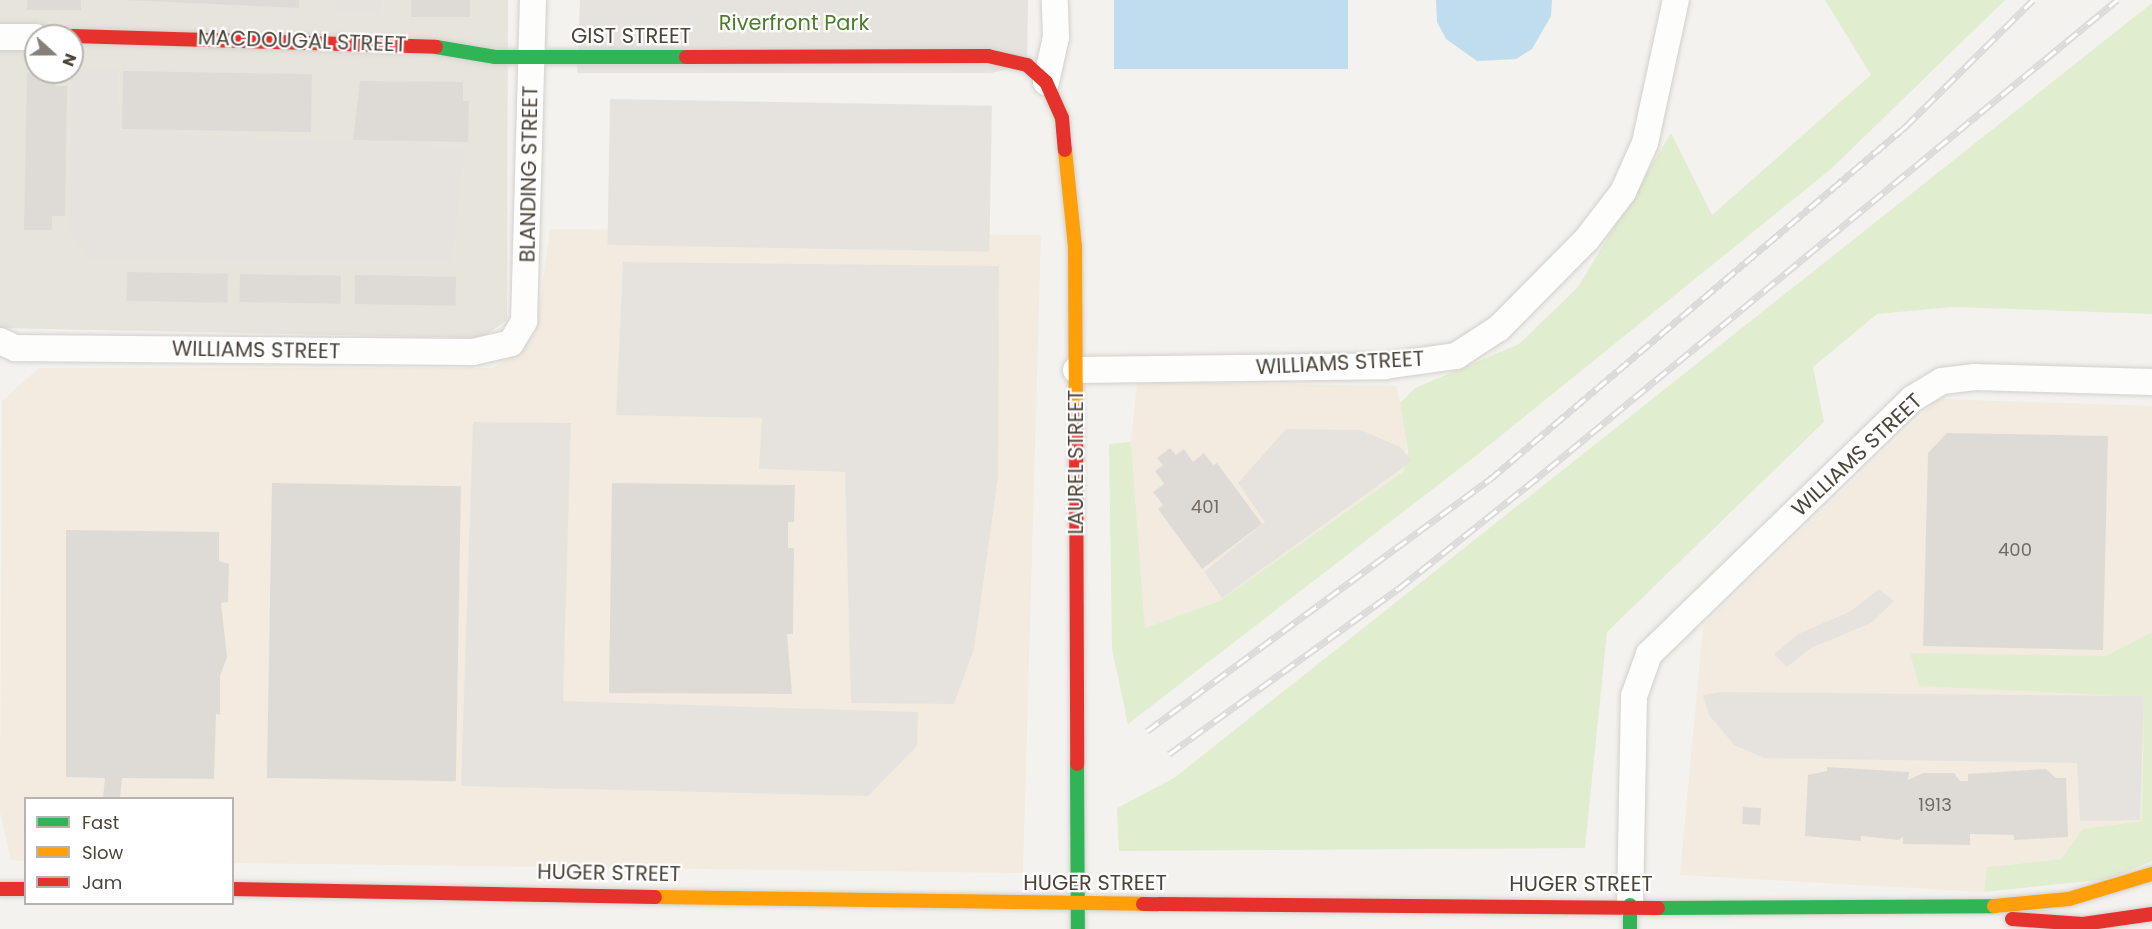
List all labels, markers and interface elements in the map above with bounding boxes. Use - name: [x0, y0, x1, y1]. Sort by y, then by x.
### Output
- park label: Riverfront Park: [719, 10, 869, 36]
- street label: GIST STREET: [571, 23, 691, 49]
- north arrow: [24, 24, 84, 84]
- street label: MACDOUGAL STREET: [197, 25, 407, 57]
- text: N: [57, 50, 82, 70]
- street label: BLANDING STREET: [515, 85, 543, 263]
- street label: WILLIAMS STREET: [172, 336, 340, 364]
- street label: WILLIAMS STREET: [1255, 346, 1425, 380]
- street label: WILLIAMS STREET: [1787, 388, 1927, 522]
- street label: LAUREL STREET: [1063, 390, 1089, 534]
- house number: 401: [1191, 496, 1219, 518]
- house number: 400: [1998, 539, 2032, 561]
- house number: 1913: [1918, 794, 1952, 816]
- legend: [24, 797, 234, 905]
- text: Fast: [82, 810, 119, 835]
- text: Slow: [82, 840, 123, 865]
- street label: HUGER STREET: [537, 859, 681, 887]
- text: Jam: [82, 870, 122, 895]
- street label: HUGER STREET: [1023, 870, 1167, 896]
- street label: HUGER STREET: [1509, 871, 1653, 897]

